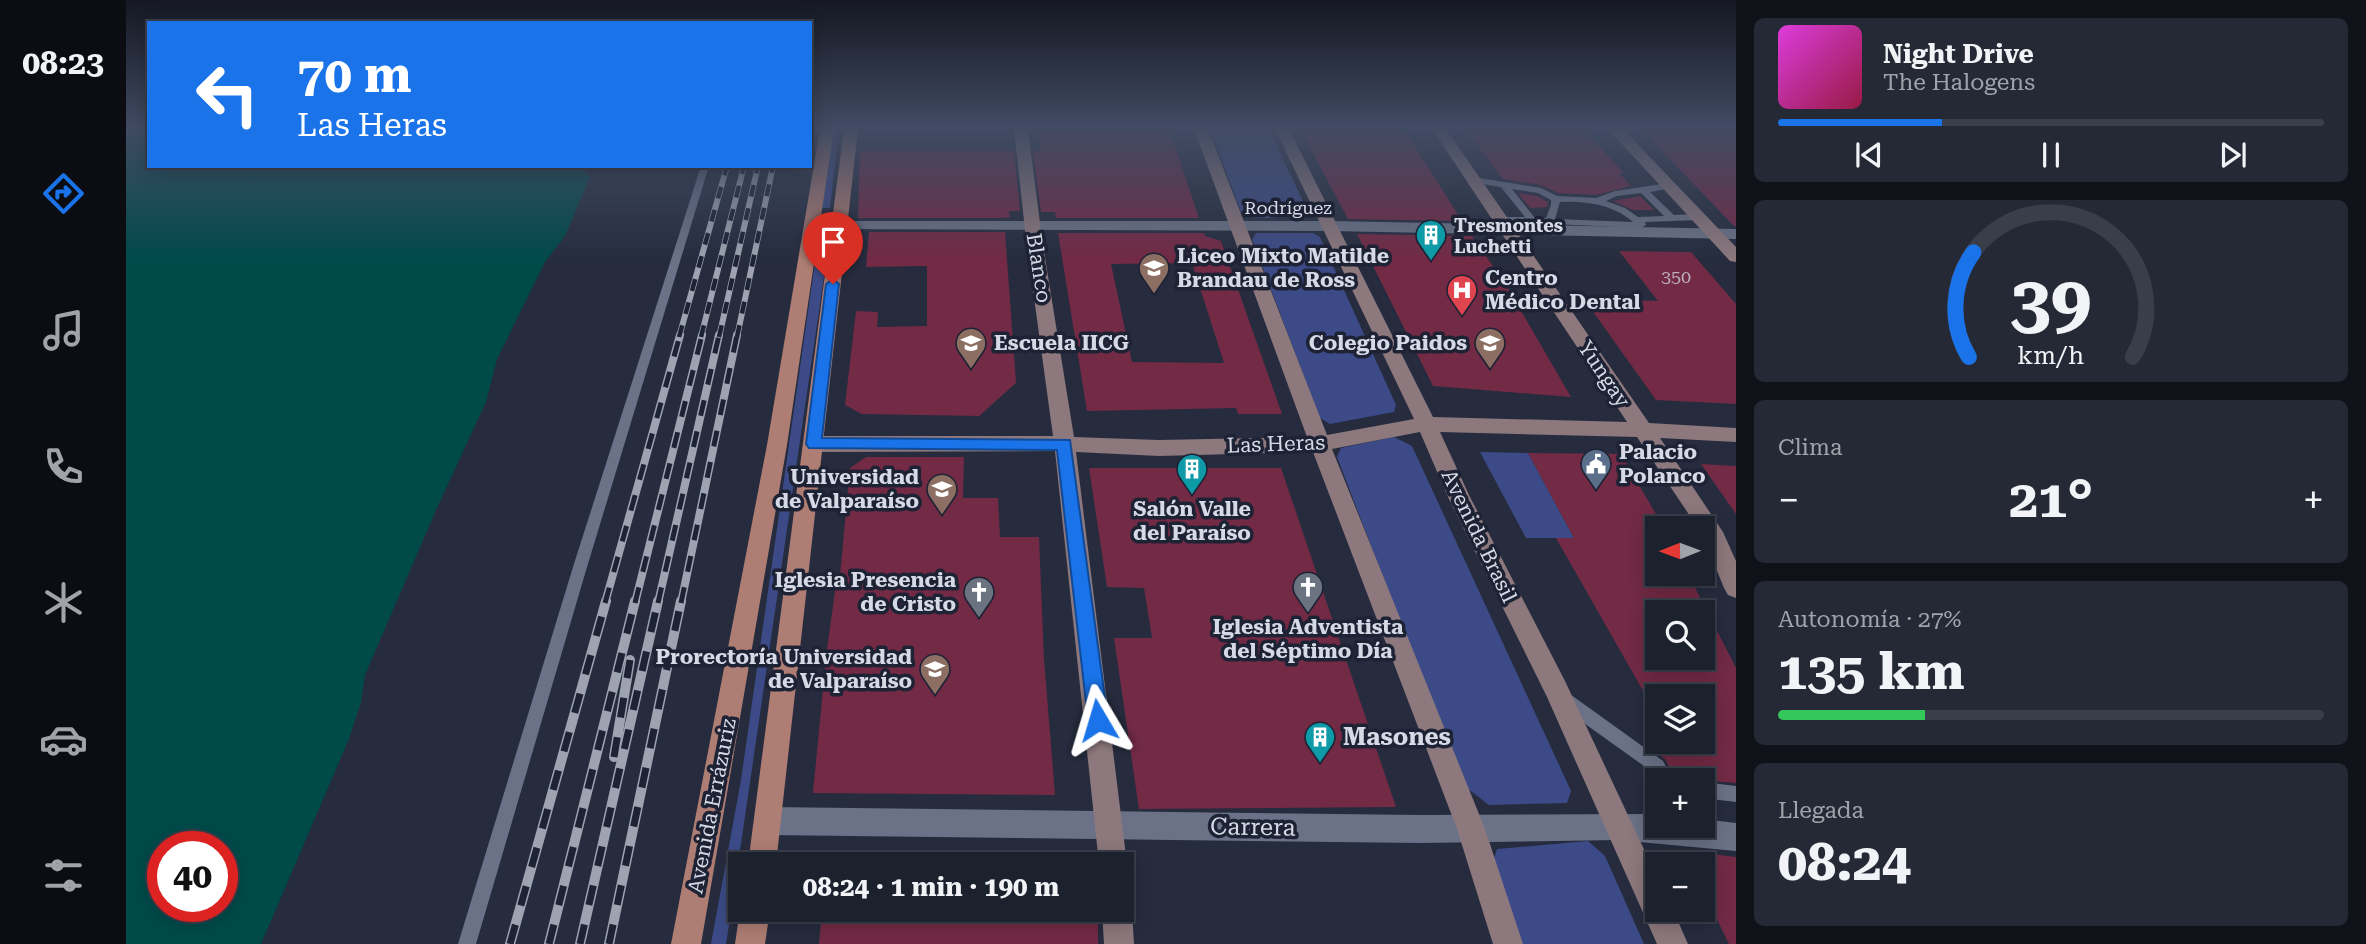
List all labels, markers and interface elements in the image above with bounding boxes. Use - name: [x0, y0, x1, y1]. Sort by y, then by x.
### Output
- text: Night Drive: [1883, 39, 2034, 69]
- text: 08:23: [22, 44, 104, 82]
- text: 70 m: [297, 47, 412, 104]
- icon: left: [182, 49, 273, 140]
- text: The Halogens: [1883, 69, 2035, 96]
- text: Las Heras: [297, 106, 447, 144]
- icon: previous: [1850, 136, 1888, 174]
- icon: pause: [2032, 136, 2070, 174]
- icon: next: [2214, 136, 2252, 174]
- icon: directions: [39, 169, 88, 218]
- street label: Rodríguez: [1244, 197, 1332, 218]
- pin: [803, 212, 863, 284]
- place label: Tresmontes Luchetti: [1454, 215, 1563, 257]
- building icon: Tresmontes Luchetti: [1414, 218, 1448, 262]
- icon: arrive: [814, 223, 852, 261]
- street label: Blanco: [1022, 231, 1056, 305]
- place label: Liceo Mixto Matilde Brandau de Ross: [1177, 244, 1389, 292]
- school or university icon: Liceo Mixto Matilde Brandau de Ross: [1137, 251, 1171, 295]
- text: 39: [2010, 260, 2092, 345]
- place label: Centro Médico Dental: [1485, 266, 1641, 314]
- house number: 350: [1661, 266, 1691, 287]
- hospital icon: Centro Médico Dental: [1445, 273, 1479, 317]
- icon: music: [39, 306, 88, 355]
- school or university icon: Escuela IICG: [954, 326, 988, 370]
- school or university icon: Colegio Paidos: [1473, 326, 1507, 370]
- place label: Escuela IICG: [994, 331, 1129, 355]
- place label: Colegio Paidos: [1309, 331, 1467, 355]
- street label: Yungay: [1573, 336, 1635, 412]
- text: km/h: [2018, 340, 2084, 369]
- street label: Las Heras: [1226, 430, 1326, 458]
- text: Clima: [1778, 434, 1842, 461]
- place label: Palacio Polanco: [1619, 440, 1705, 488]
- icon: phone: [39, 442, 88, 491]
- public building icon: Palacio Polanco: [1579, 447, 1613, 491]
- building icon: Salón Valle del Paraíso: [1175, 452, 1209, 496]
- place label: Universidad de Valparaíso: [775, 465, 919, 513]
- street label: Avenida Brasil: [1436, 466, 1522, 607]
- text: 21°: [2009, 469, 2093, 530]
- school or university icon: Universidad de Valparaíso: [925, 472, 959, 516]
- text: −: [1778, 478, 1799, 522]
- text: +: [2303, 478, 2324, 522]
- place label: Salón Valle del Paraíso: [1133, 497, 1251, 545]
- north arrow: [1645, 516, 1715, 586]
- map controls: [1645, 516, 1715, 922]
- place label: Iglesia Presencia de Cristo: [775, 568, 957, 616]
- church icon: Iglesia Adventista del Séptimo Día: [1291, 570, 1325, 614]
- church icon: Iglesia Presencia de Cristo: [962, 575, 996, 619]
- icon: climate: [39, 578, 88, 627]
- button: search: [1645, 600, 1715, 670]
- text: Autonomía · 27%: [1778, 606, 1962, 633]
- place label: Iglesia Adventista del Séptimo Día: [1213, 615, 1404, 663]
- text: 135 km: [1778, 641, 1965, 702]
- place label: Prorectoría Universidad de Valparaíso: [655, 645, 912, 693]
- school or university icon: Prorectoría Universidad de Valparaíso: [918, 652, 952, 696]
- position arrow: [1061, 683, 1135, 757]
- button: layers: [1645, 684, 1715, 754]
- icon: car: [39, 715, 88, 764]
- street label: Avenida Errázuriz: [683, 716, 741, 896]
- building icon: Masones: [1303, 720, 1337, 764]
- place label: Masones: [1343, 723, 1451, 751]
- button: +: [1645, 768, 1715, 838]
- text: Llegada: [1778, 797, 1864, 824]
- street label: Carrera: [1210, 812, 1296, 842]
- speed limit sign: 40: [147, 831, 238, 922]
- text: 08:24: [1778, 832, 1911, 893]
- icon: filters: [39, 851, 88, 900]
- button: −: [1645, 852, 1715, 922]
- text: 08:24 · 1 min · 190 m: [803, 872, 1059, 902]

